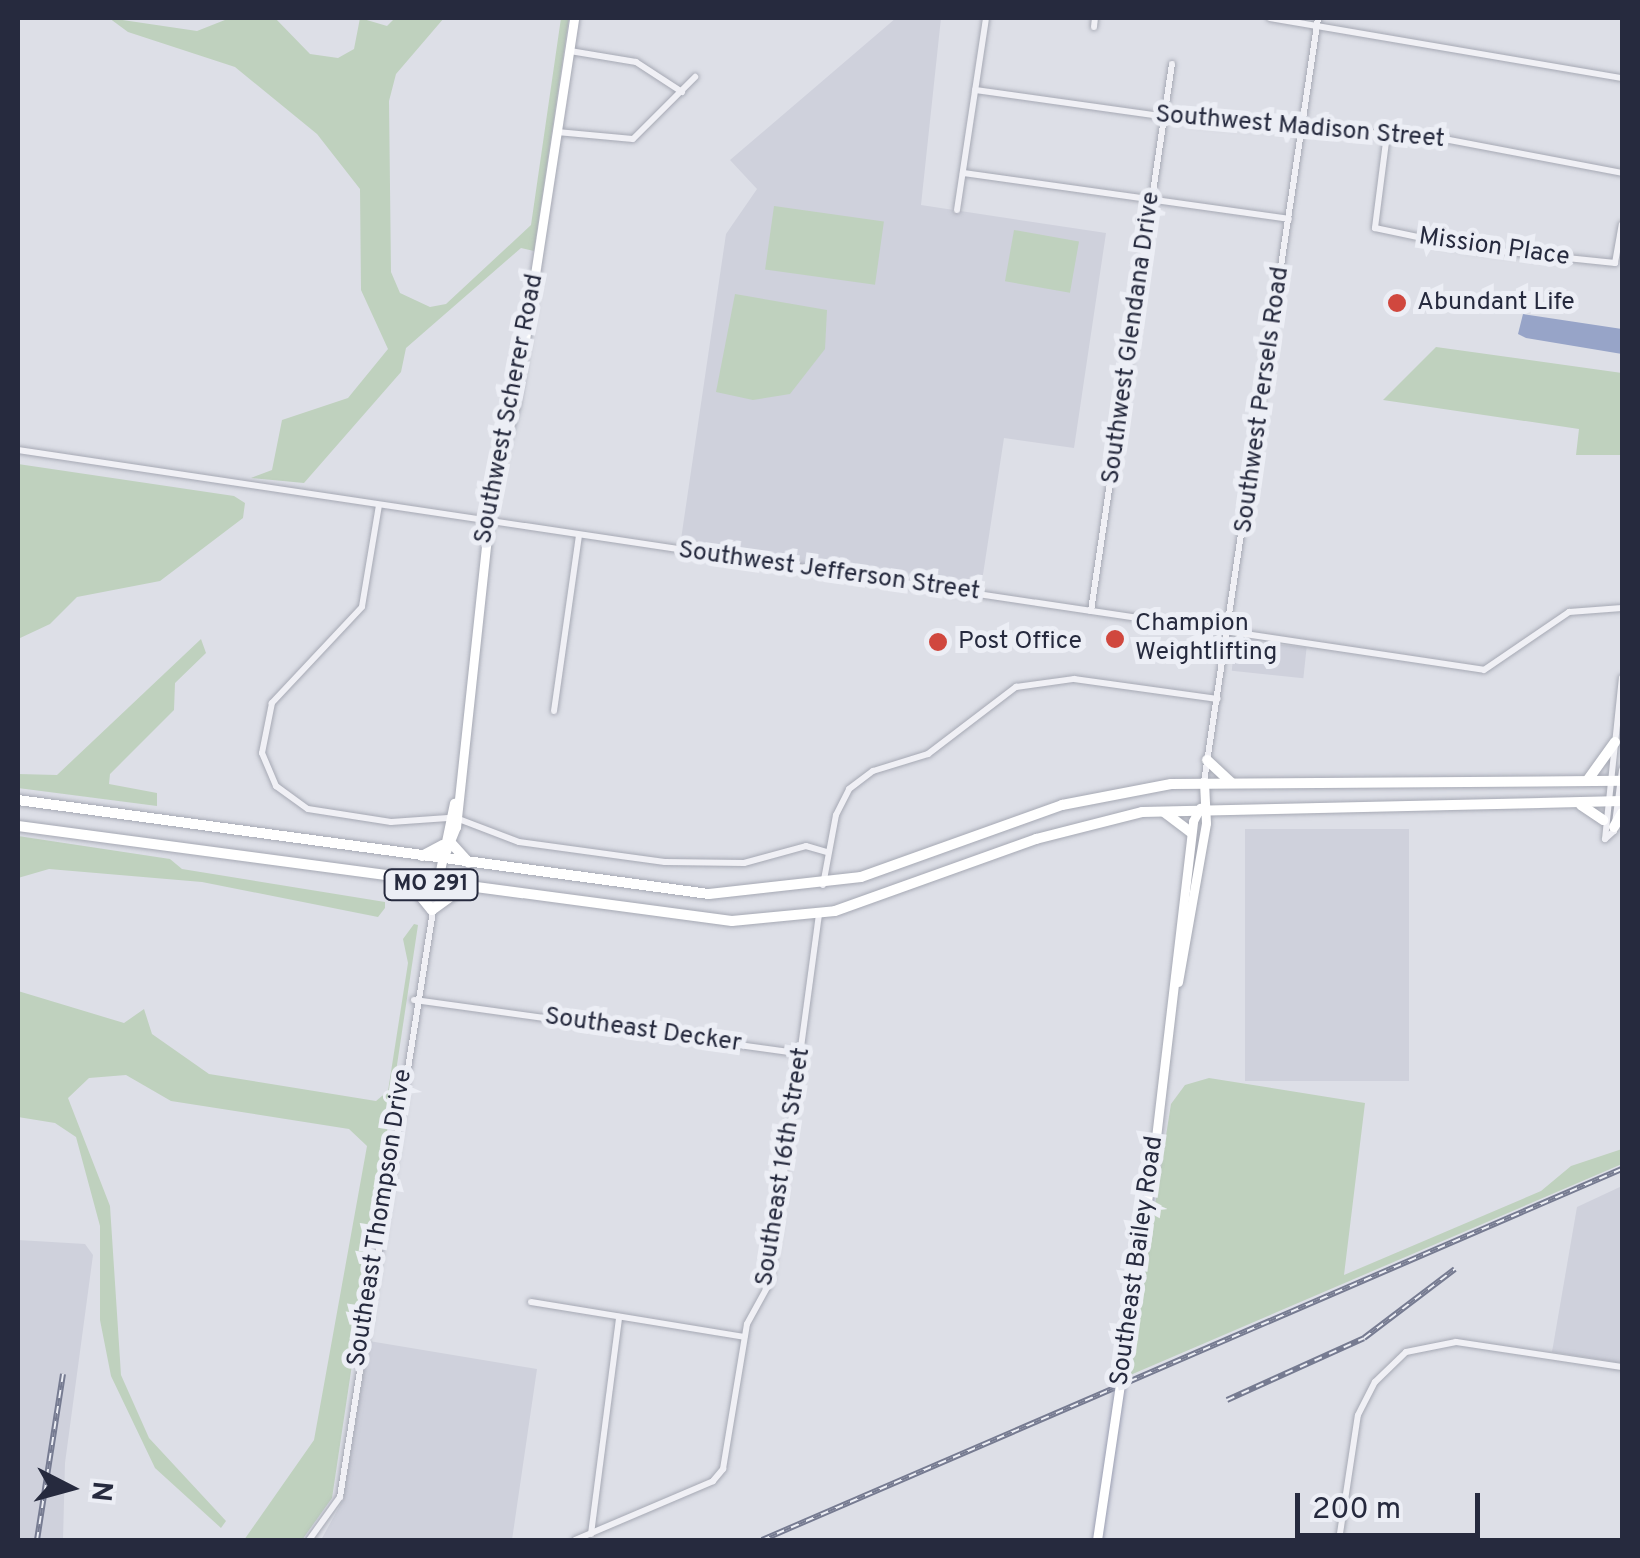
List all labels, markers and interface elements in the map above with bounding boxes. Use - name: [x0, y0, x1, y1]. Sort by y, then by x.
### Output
- street label: Southwest Madison Street: [1154, 100, 1446, 156]
- street label: Southwest Glendana Drive: [1097, 190, 1167, 486]
- street label: Mission Place: [1417, 223, 1571, 273]
- street label: Southwest Persels Road: [1229, 265, 1297, 535]
- street label: Southwest Scherer Road: [469, 271, 551, 547]
- place label: Abundant Life: [1417, 288, 1575, 318]
- marker: Abundant Life: [1386, 292, 1408, 314]
- street label: Southwest Jefferson Street: [676, 536, 982, 608]
- place label: Champion Weightlifting: [1135, 610, 1277, 669]
- place label: Post Office: [958, 627, 1082, 657]
- marker: Champion Weightlifting: [1104, 628, 1126, 650]
- marker: Post Office: [927, 631, 949, 653]
- road number: MO 291: [384, 868, 478, 902]
- street label: Southeast Decker: [543, 1002, 743, 1060]
- street label: Southeast 16th Street: [750, 1046, 818, 1288]
- street label: Southeast Thompson Drive: [343, 1067, 419, 1369]
- street label: Southeast Bailey Road: [1106, 1134, 1170, 1388]
- north arrow: [20, 1438, 120, 1538]
- scale bar: [1300, 1473, 1485, 1535]
- text: N: [81, 1479, 119, 1503]
- text: 200 m: [1312, 1492, 1401, 1529]

